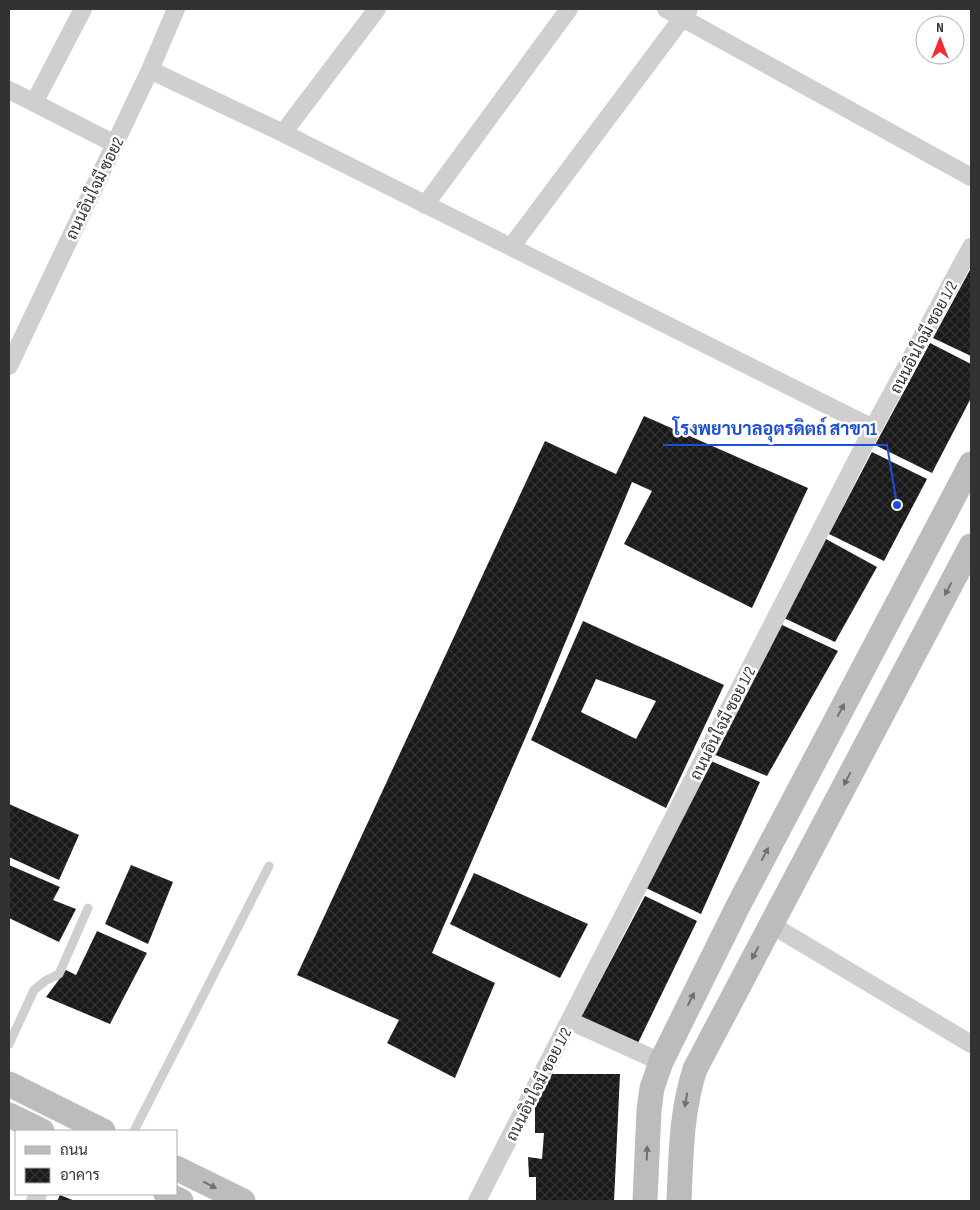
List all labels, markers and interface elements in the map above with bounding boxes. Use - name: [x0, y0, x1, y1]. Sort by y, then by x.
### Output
- north arrow: [915, 15, 965, 65]
- text: N: [936, 19, 944, 36]
- street label: ถนนอินใจมี ซอย2: [60, 133, 128, 243]
- street label: ถนนอินใจมี ซอย 1/2: [884, 277, 962, 397]
- callout: โรงพยาบาลอุตรดิตถ์ สาขา1: [663, 412, 887, 445]
- text: โรงพยาบาลอุตรดิตถ์ สาขา1: [672, 416, 877, 443]
- one-way arrow: [944, 582, 952, 596]
- street label: ถนนอินใจมี ซอย 1/2: [684, 662, 760, 784]
- one-way arrow: [837, 703, 845, 718]
- one-way arrow: [843, 772, 852, 785]
- one-way arrow: [761, 847, 769, 861]
- one-way arrow: [751, 946, 759, 960]
- one-way arrow: [687, 992, 695, 1006]
- street label: ถนนอินใจมี ซอย 1/2: [500, 1023, 576, 1145]
- one-way arrow: [682, 1092, 690, 1108]
- legend: [15, 1130, 178, 1195]
- text: ถนน: [60, 1141, 88, 1160]
- one-way arrow: [643, 1144, 651, 1160]
- text: อาคาร: [60, 1166, 100, 1185]
- one-way arrow: [202, 1180, 217, 1189]

